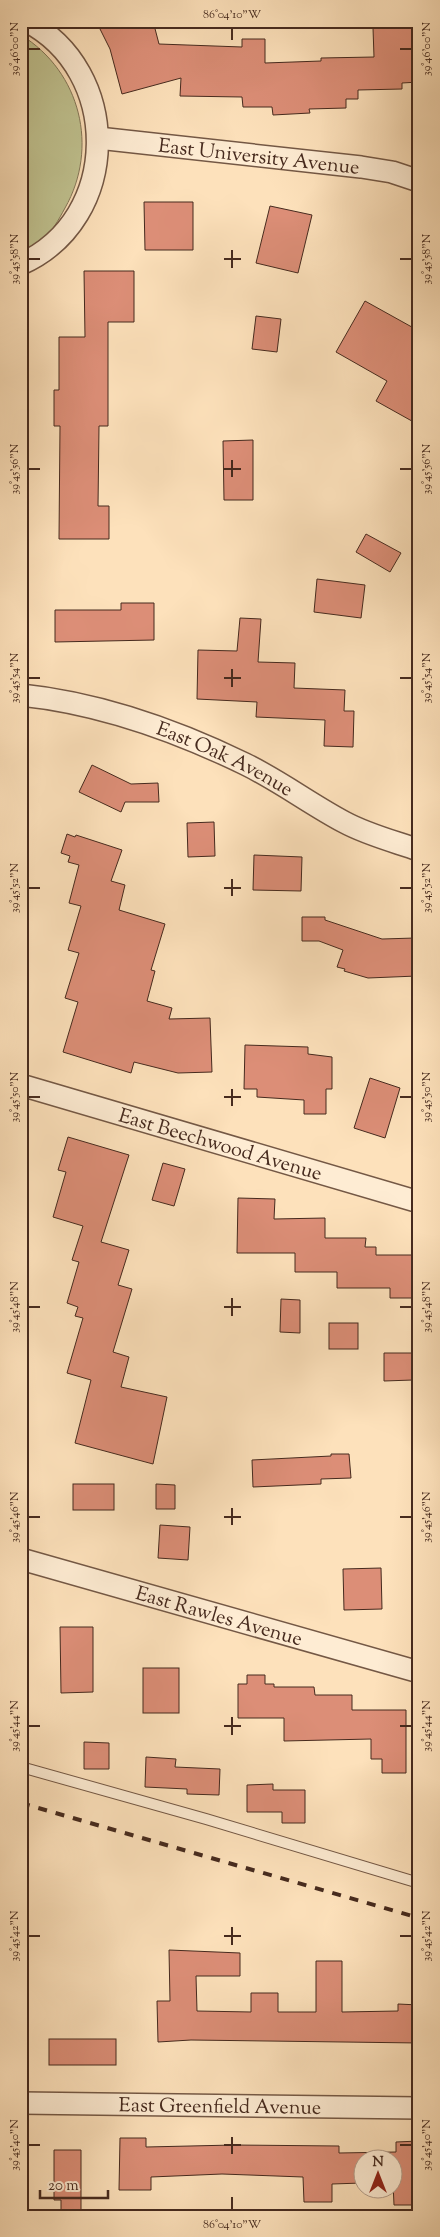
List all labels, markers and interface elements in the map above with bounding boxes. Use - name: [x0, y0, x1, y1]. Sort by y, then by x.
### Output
- text: 86°04'10"W: [203, 6, 262, 24]
- text: 39°46'00"N: [6, 22, 24, 76]
- text: 39°46'00"N: [418, 22, 436, 76]
- street label: East University Avenue: [157, 133, 361, 184]
- text: 39°45'58"N: [6, 233, 24, 284]
- text: 39°45'58"N: [418, 233, 436, 284]
- text: 39°45'56"N: [6, 443, 24, 494]
- text: 39°45'56"N: [418, 443, 436, 494]
- text: 39°45'54"N: [6, 652, 24, 703]
- text: 39°45'54"N: [418, 652, 436, 703]
- street label: East Oak Avenue: [152, 716, 298, 805]
- text: 39°45'52"N: [6, 863, 24, 913]
- text: 39°45'52"N: [418, 863, 436, 913]
- text: 39°45'50"N: [6, 1071, 24, 1122]
- text: 39°45'50"N: [418, 1071, 436, 1122]
- street label: East Beechwood Avenue: [115, 1102, 325, 1190]
- text: 39°45'48"N: [6, 1281, 24, 1333]
- text: 39°45'48"N: [418, 1281, 436, 1333]
- text: 39°45'46"N: [6, 1491, 24, 1543]
- text: 39°45'46"N: [418, 1491, 436, 1543]
- street label: East Rawles Avenue: [132, 1580, 305, 1655]
- text: 39°45'44"N: [6, 1700, 24, 1752]
- text: 39°45'44"N: [418, 1700, 436, 1752]
- text: 39°45'42"N: [6, 1910, 24, 1961]
- text: 39°45'42"N: [418, 1910, 436, 1961]
- street label: East Greenfield Avenue: [118, 2092, 321, 2124]
- text: 39°45'40"N: [6, 2119, 24, 2171]
- text: 39°45'40"N: [418, 2119, 436, 2171]
- north arrow: [352, 2150, 402, 2200]
- text: N: [372, 2153, 384, 2173]
- scale bar: [40, 2167, 108, 2199]
- text: 20 m: [48, 2176, 79, 2197]
- text: 86°04'10"W: [203, 2216, 262, 2234]

